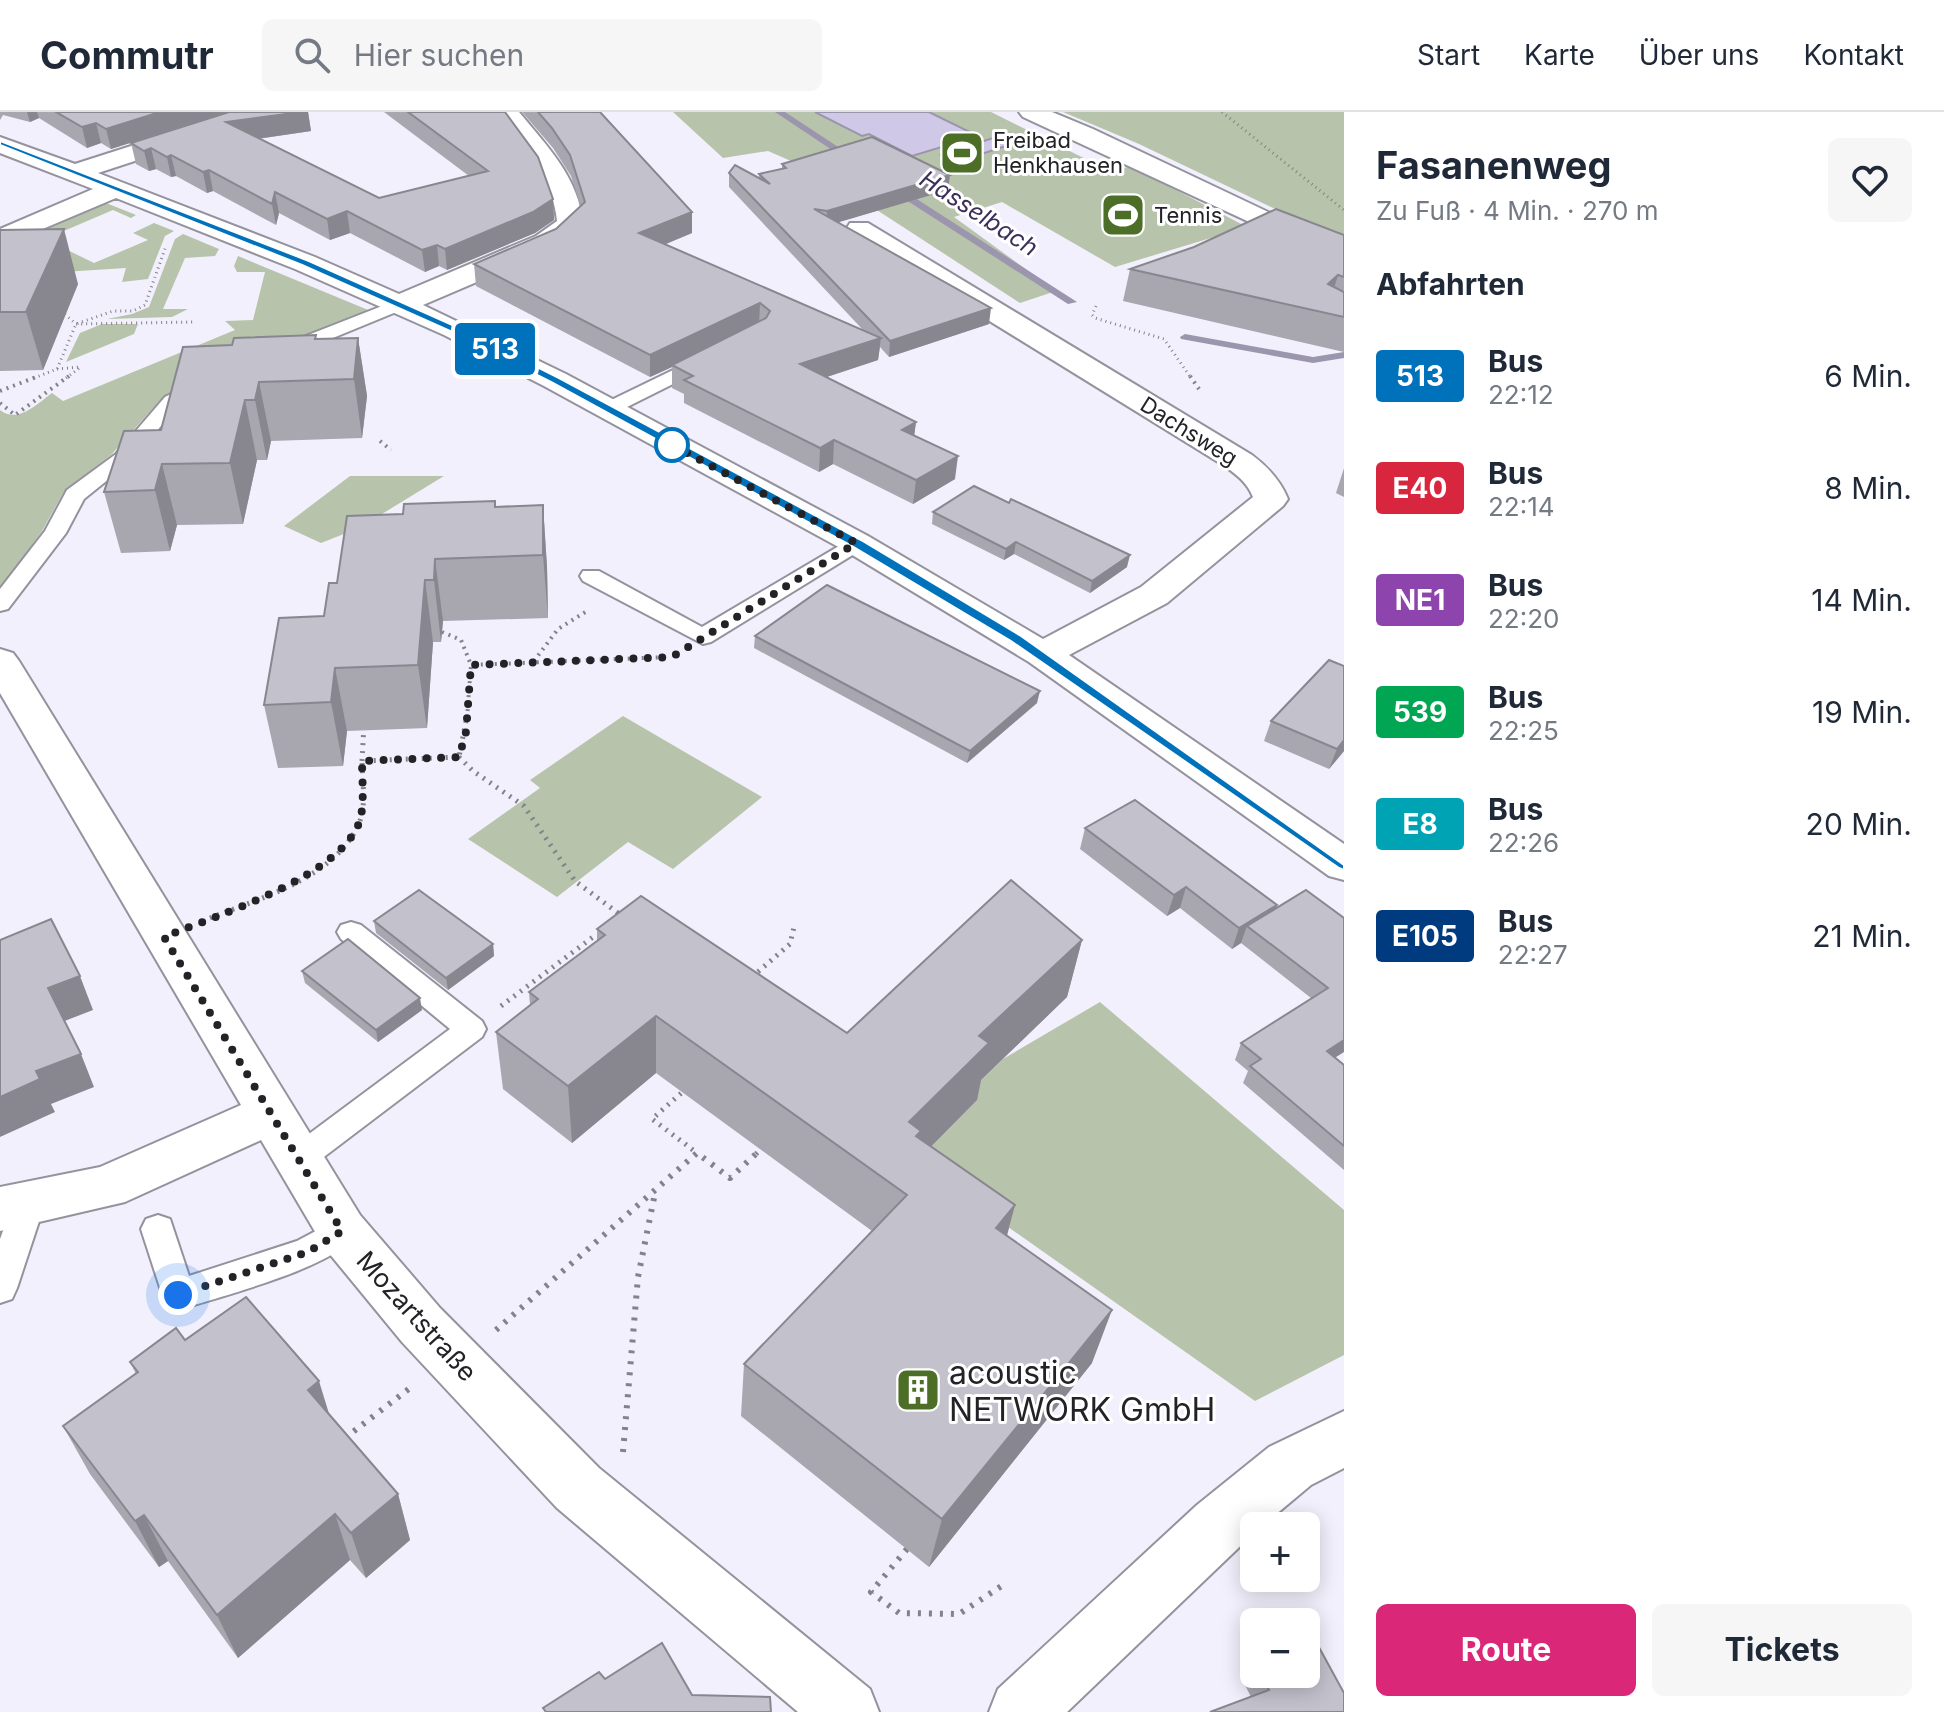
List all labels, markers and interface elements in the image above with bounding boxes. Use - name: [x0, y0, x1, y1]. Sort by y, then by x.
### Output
- search box: [262, 19, 822, 91]
- text: Commutr: [40, 32, 214, 78]
- icon: search: [290, 33, 334, 77]
- text: Hier suchen: [354, 37, 524, 73]
- text: Start: [1417, 38, 1480, 72]
- text: Karte: [1524, 38, 1595, 72]
- text: Über uns: [1639, 38, 1759, 72]
- text: Kontakt: [1803, 38, 1904, 72]
- place label: Freibad Henkhausen: [993, 127, 1123, 178]
- sports icon: Freibad Henkhausen: [938, 129, 986, 177]
- button: heart: [1828, 138, 1912, 222]
- text: Fasanenweg: [1376, 142, 1611, 188]
- water label: Hasselbach: [915, 164, 1043, 262]
- sports icon: Tennis: [1099, 191, 1147, 239]
- text: Zu Fuß · 4 Min. · 270 m: [1376, 195, 1659, 226]
- place label: Tennis: [1154, 202, 1222, 228]
- text: Abfahrten: [1376, 266, 1525, 302]
- line badge: 513: [449, 323, 541, 375]
- text: 513: [471, 332, 519, 366]
- text: Bus: [1488, 343, 1543, 379]
- text: 6 Min.: [1824, 358, 1912, 394]
- text: 513: [1396, 359, 1444, 393]
- text: 22:12: [1488, 379, 1554, 410]
- street label: Dachsweg: [1136, 391, 1242, 471]
- unlabelled marker: [655, 428, 689, 462]
- text: Bus: [1488, 455, 1543, 491]
- text: 8 Min.: [1824, 470, 1912, 506]
- text: E40: [1393, 471, 1447, 505]
- text: 22:14: [1488, 491, 1555, 522]
- text: Bus: [1488, 567, 1543, 603]
- text: 14 Min.: [1811, 582, 1912, 618]
- text: NE1: [1395, 583, 1445, 617]
- text: 22:20: [1488, 603, 1559, 634]
- text: Bus: [1488, 679, 1543, 715]
- text: 19 Min.: [1812, 694, 1912, 730]
- text: 539: [1393, 695, 1447, 729]
- text: 22:25: [1488, 715, 1559, 746]
- text: Bus: [1488, 791, 1543, 827]
- text: 20 Min.: [1806, 806, 1912, 842]
- text: E8: [1402, 807, 1438, 841]
- text: 22:26: [1488, 827, 1559, 858]
- text: Bus: [1498, 903, 1553, 939]
- text: 21 Min.: [1812, 918, 1912, 954]
- text: E105: [1392, 919, 1458, 953]
- text: 22:27: [1498, 939, 1568, 970]
- street label: Mozartstraße: [351, 1245, 483, 1387]
- your location: [158, 1275, 198, 1315]
- place label: acoustic NETWORK GmbH: [949, 1353, 1215, 1429]
- building icon: acoustic NETWORK GmbH: [894, 1366, 942, 1414]
- map controls: [1240, 1512, 1320, 1688]
- button: +: [1240, 1512, 1320, 1592]
- button: Route: [1376, 1604, 1636, 1696]
- button: Tickets: [1652, 1604, 1912, 1696]
- button: −: [1240, 1608, 1320, 1688]

